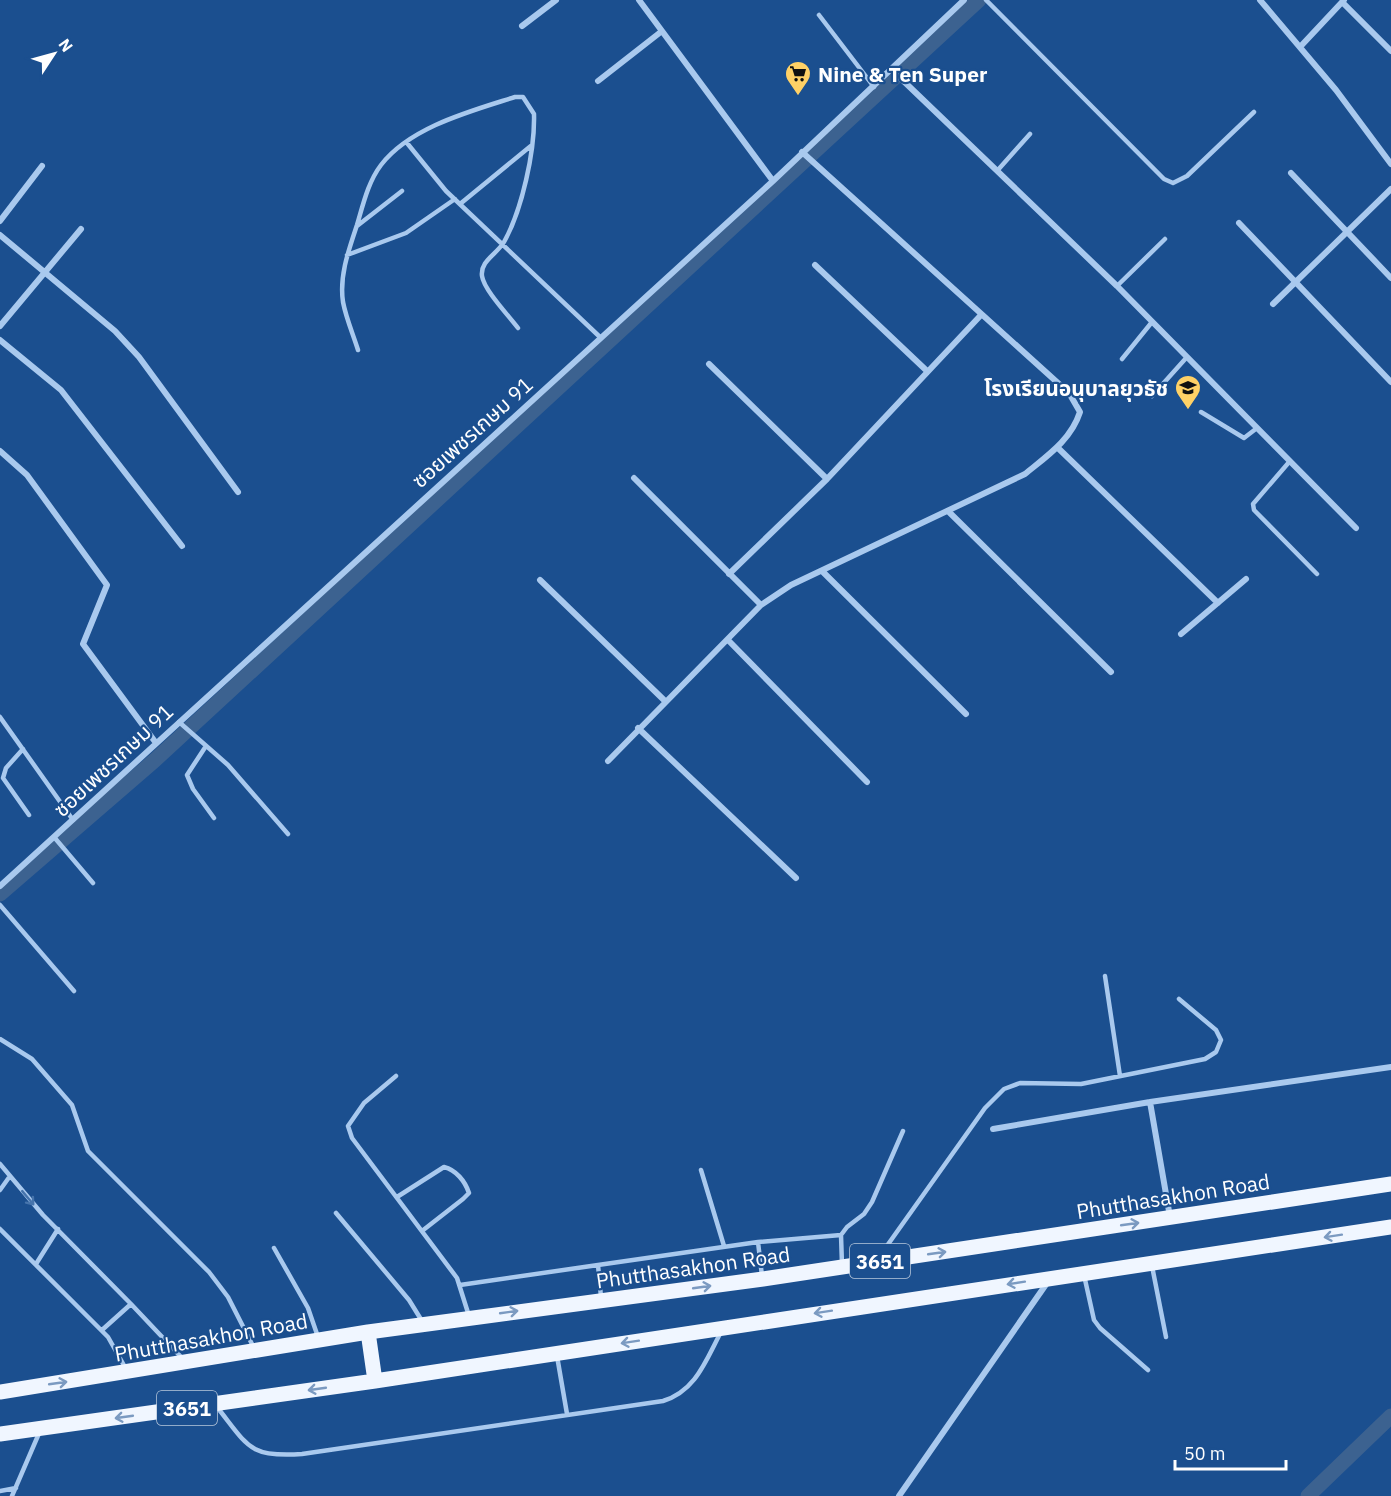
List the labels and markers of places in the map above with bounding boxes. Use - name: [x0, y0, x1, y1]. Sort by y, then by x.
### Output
- supermarket icon: Nine & Ten Super: [783, 59, 813, 97]
- place label: Nine & Ten Super: [818, 60, 988, 88]
- school or university icon: โรงเรียนอนุบาลยุวธัช: [1173, 373, 1203, 411]
- place label: โรงเรียนอนุบาลยุวธัช: [984, 374, 1168, 402]

